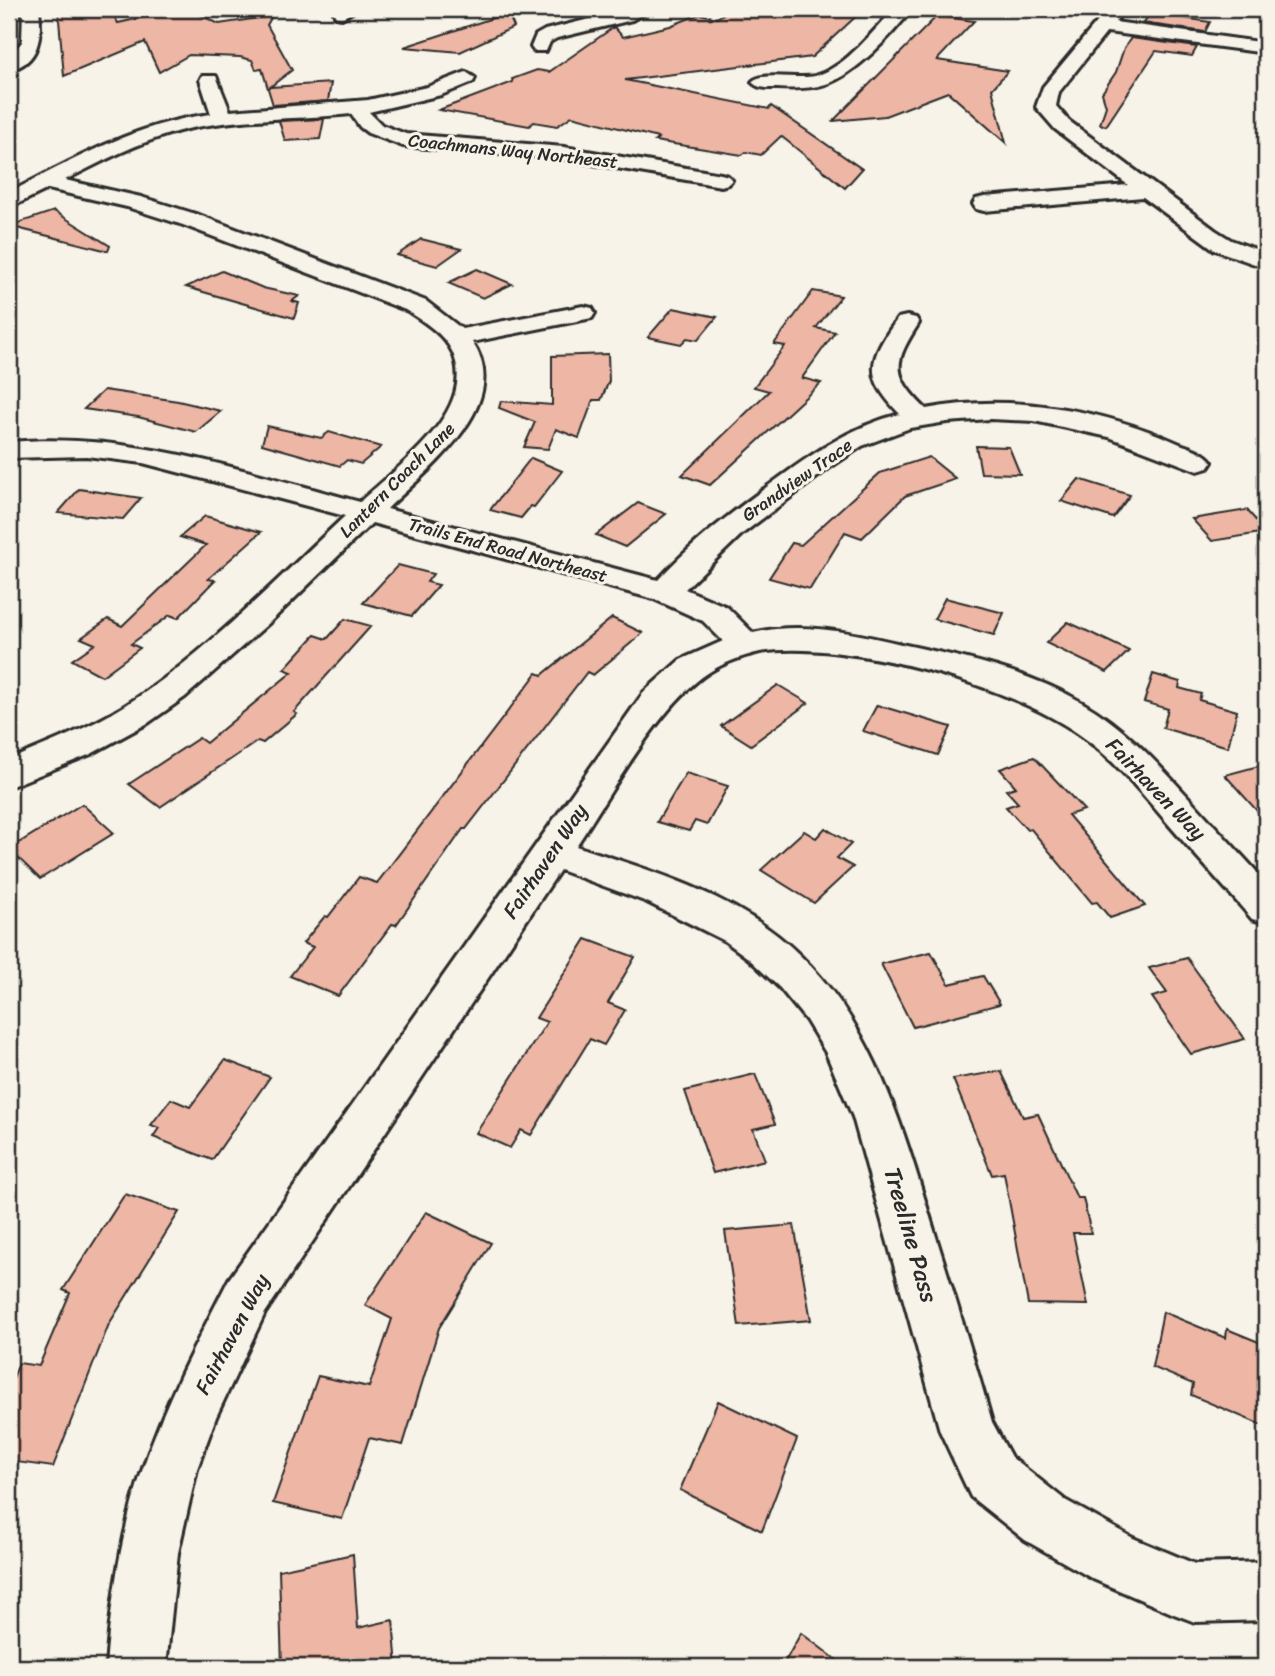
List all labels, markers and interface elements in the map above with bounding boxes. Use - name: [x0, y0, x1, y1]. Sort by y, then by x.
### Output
- street label: Coachmans Way Northeast: [407, 124, 619, 178]
- street label: Lantern Coach Lane: [331, 414, 463, 546]
- street label: Grandview Trace: [735, 430, 859, 530]
- street label: Trails End Road Northeast: [405, 508, 611, 592]
- street label: Fairhaven Way: [1096, 728, 1216, 850]
- street label: Fairhaven Way: [492, 795, 598, 927]
- street label: Treeline Pass: [872, 1162, 950, 1308]
- street label: Fairhaven Way: [184, 1266, 280, 1402]

